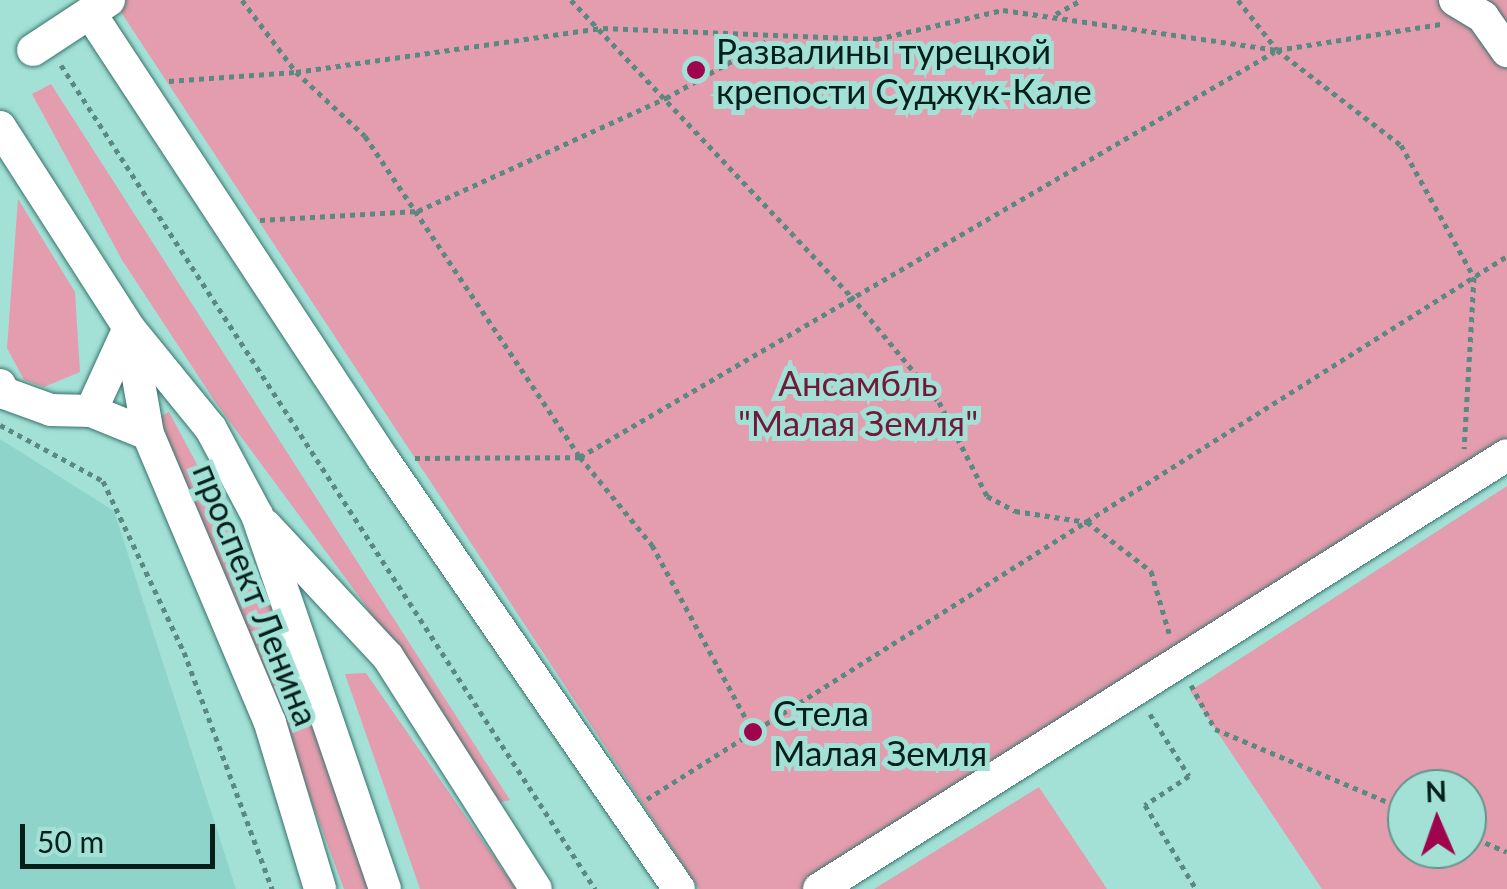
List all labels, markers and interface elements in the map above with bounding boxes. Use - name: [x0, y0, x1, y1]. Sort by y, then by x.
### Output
- place label: Развалины турецкой крепости Суджук-Кале: [716, 29, 1092, 111]
- marker: Развалины турецкой крепости Суджук-Кале: [685, 59, 707, 81]
- park label: Ансамбль "Малая Земля": [738, 361, 978, 443]
- street label: проспект Ленина: [185, 457, 329, 731]
- place label: Стела Малая Земля: [773, 691, 987, 773]
- marker: Стела Малая Земля: [742, 721, 764, 743]
- north arrow: [1387, 769, 1487, 869]
- text: N: [1425, 774, 1447, 808]
- scale bar: [25, 804, 220, 866]
- text: 50 m: [37, 823, 104, 859]

